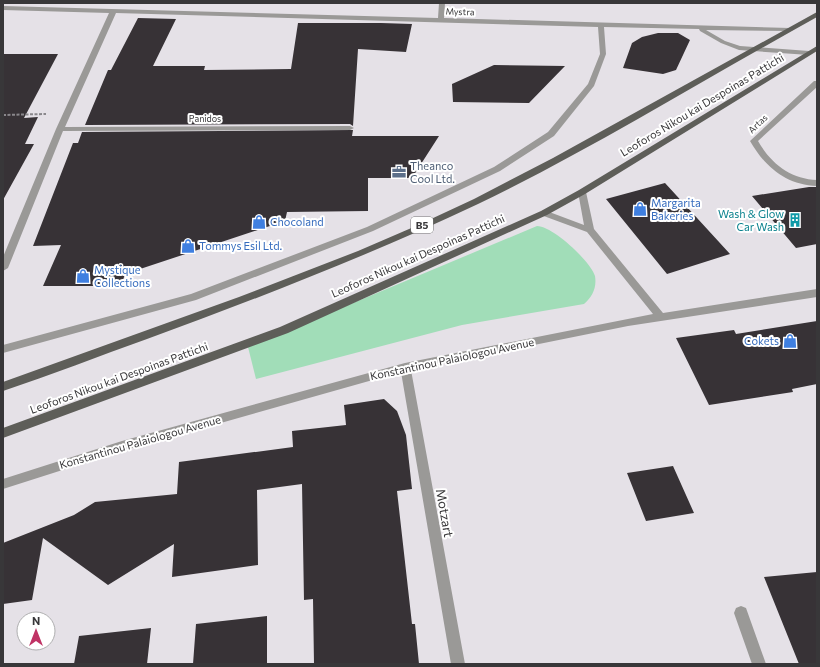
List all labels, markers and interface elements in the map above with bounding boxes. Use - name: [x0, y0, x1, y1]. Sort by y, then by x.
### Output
- street label: Mystra: [445, 5, 475, 18]
- street label: Leoforos Nikou kai Despoinas Pattichi: [618, 50, 786, 159]
- street label: Artas: [746, 112, 769, 135]
- street label: Panidos: [189, 113, 221, 124]
- place label: Theanco Cool Ltd.: [410, 159, 455, 185]
- office icon: Theanco Cool Ltd.: [391, 164, 407, 180]
- place label: Margarita Bakeries: [651, 196, 701, 222]
- shop icon: Margarita Bakeries: [632, 201, 648, 217]
- place label: Wash & Glow Car Wash: [718, 207, 784, 233]
- street label: Leoforos Nikou kai Despoinas Pattichi: [329, 211, 507, 300]
- building icon: Wash & Glow Car Wash: [787, 212, 803, 228]
- shop icon: Chocoland: [251, 214, 267, 230]
- place label: Chocoland: [270, 215, 324, 228]
- road number: B5: [411, 217, 433, 233]
- shop icon: Tommys Esil Ltd.: [180, 238, 196, 254]
- place label: Tommys Esil Ltd.: [199, 239, 283, 252]
- place label: Mystique Collections: [94, 263, 150, 289]
- shop icon: Mystique Collections: [75, 268, 91, 284]
- shop icon: Cokets: [782, 333, 798, 349]
- place label: Cokets: [744, 334, 779, 347]
- street label: Konstantinou Palaiologou Avenue: [369, 335, 535, 382]
- street label: Leoforos Nikou kai Despoinas Pattichi: [28, 339, 210, 416]
- street label: Konstantinou Palaiologou Avenue: [58, 412, 222, 471]
- street label: Motzart: [433, 487, 457, 539]
- north arrow: [16, 611, 56, 651]
- text: N: [32, 614, 40, 627]

